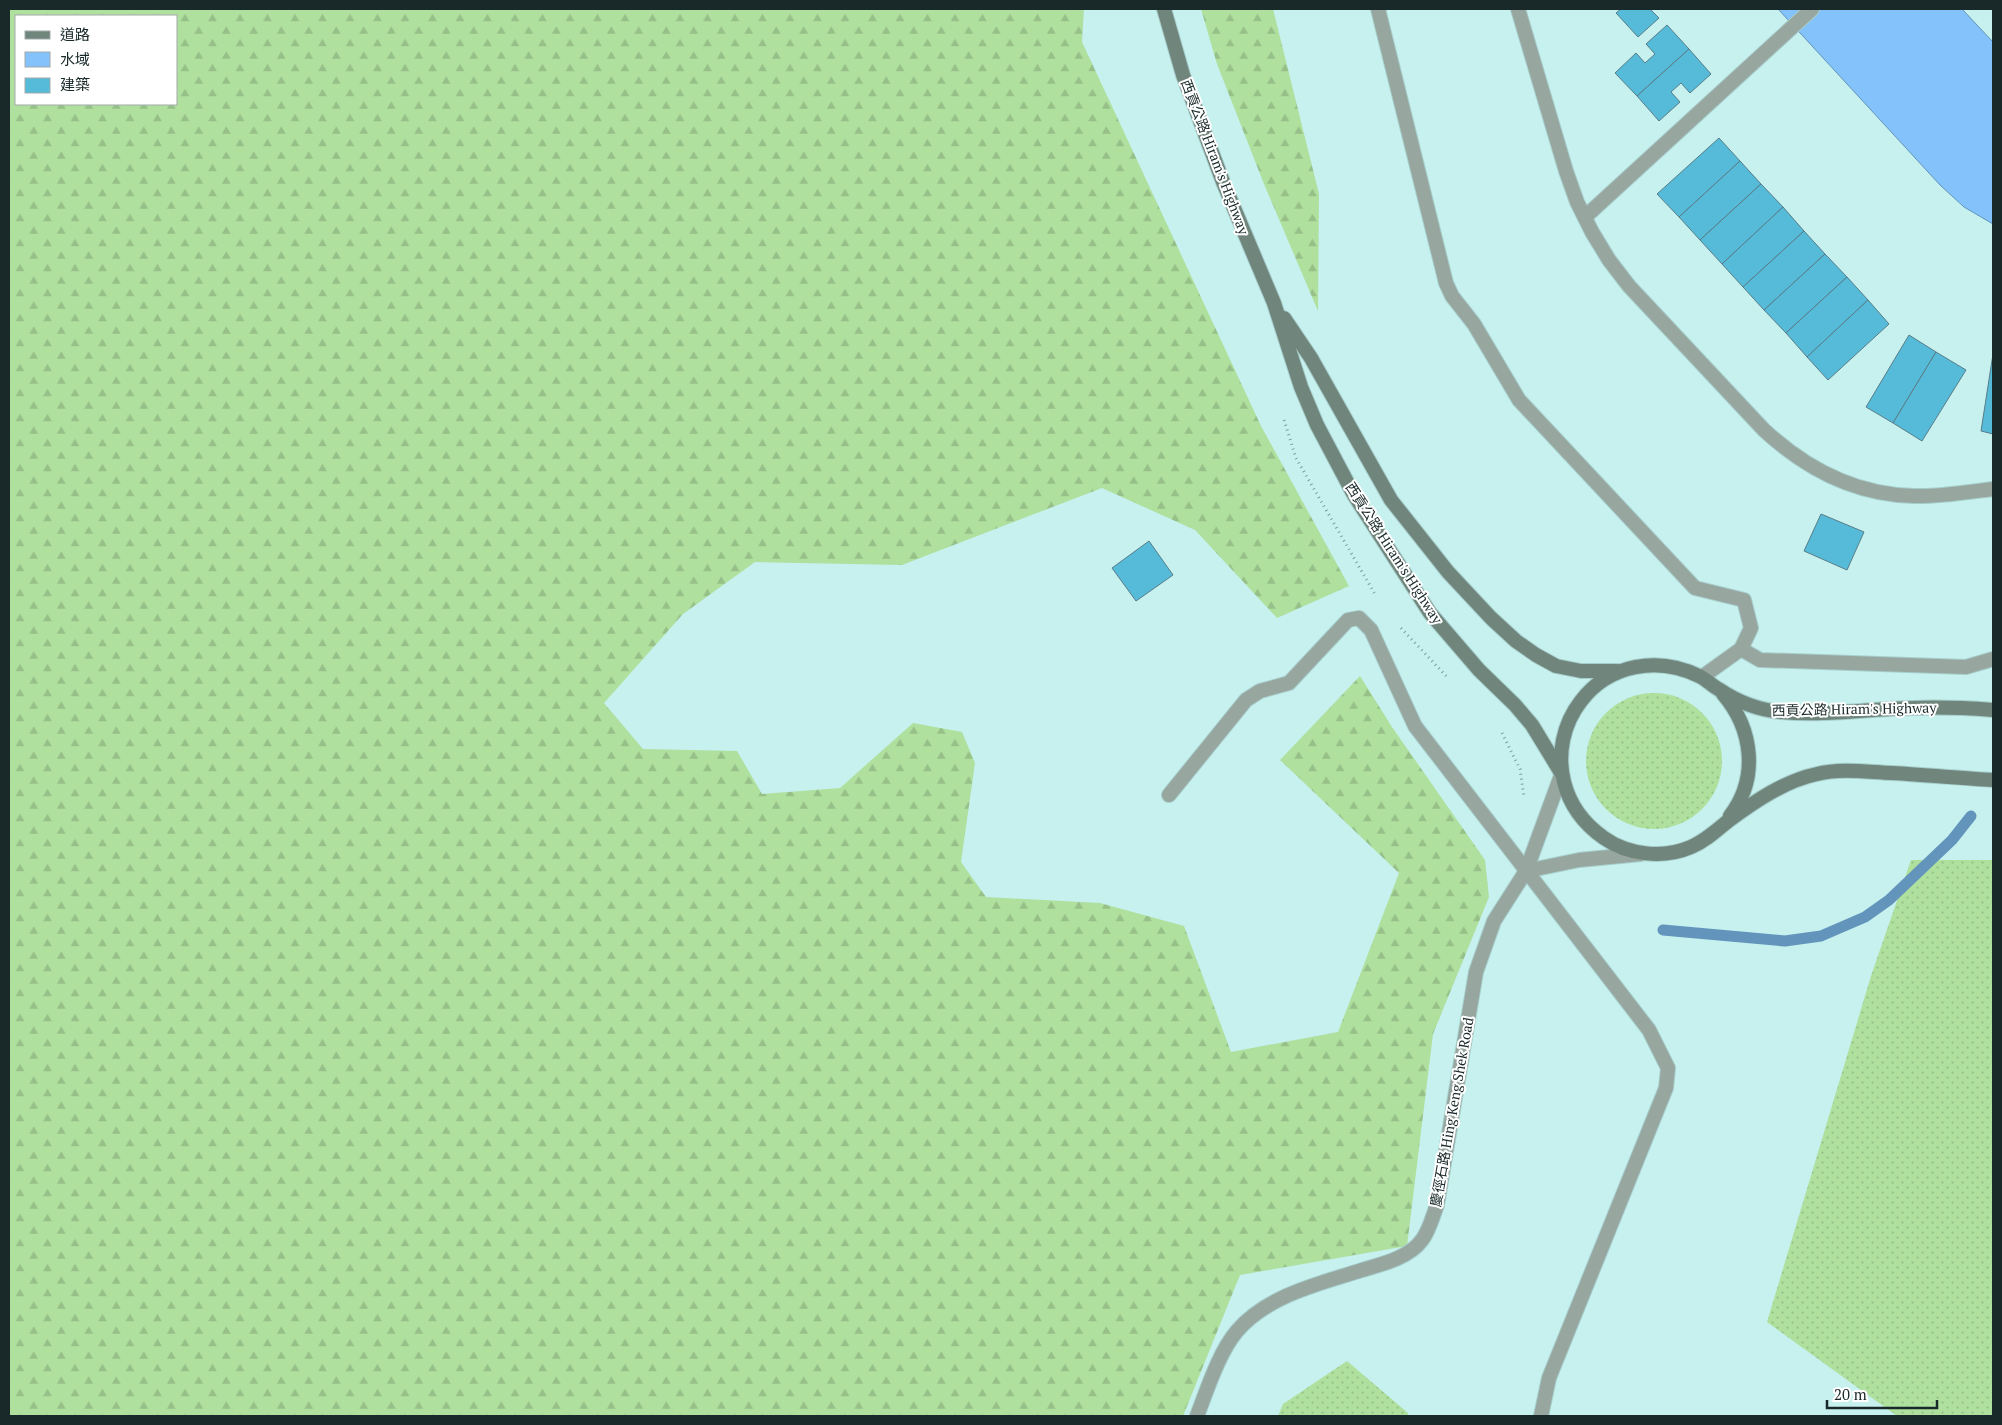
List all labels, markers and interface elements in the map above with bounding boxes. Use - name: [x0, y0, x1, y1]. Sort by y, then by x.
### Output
- legend: [15, 15, 178, 105]
- text: 道路: [60, 24, 90, 44]
- text: 水域: [60, 49, 90, 69]
- text: 建築: [60, 74, 90, 94]
- street label: 西貢公路 Hiram's Highway: [1177, 76, 1254, 238]
- street label: 西貢公路 Hiram's Highway: [1342, 478, 1448, 628]
- street label: 西貢公路 Hiram's Highway: [1771, 698, 1937, 719]
- street label: 慶徑石路 Hing Keng Shek Road: [1425, 1015, 1478, 1208]
- scale bar: [1827, 1378, 1937, 1410]
- text: 20 m: [1834, 1384, 1867, 1404]

